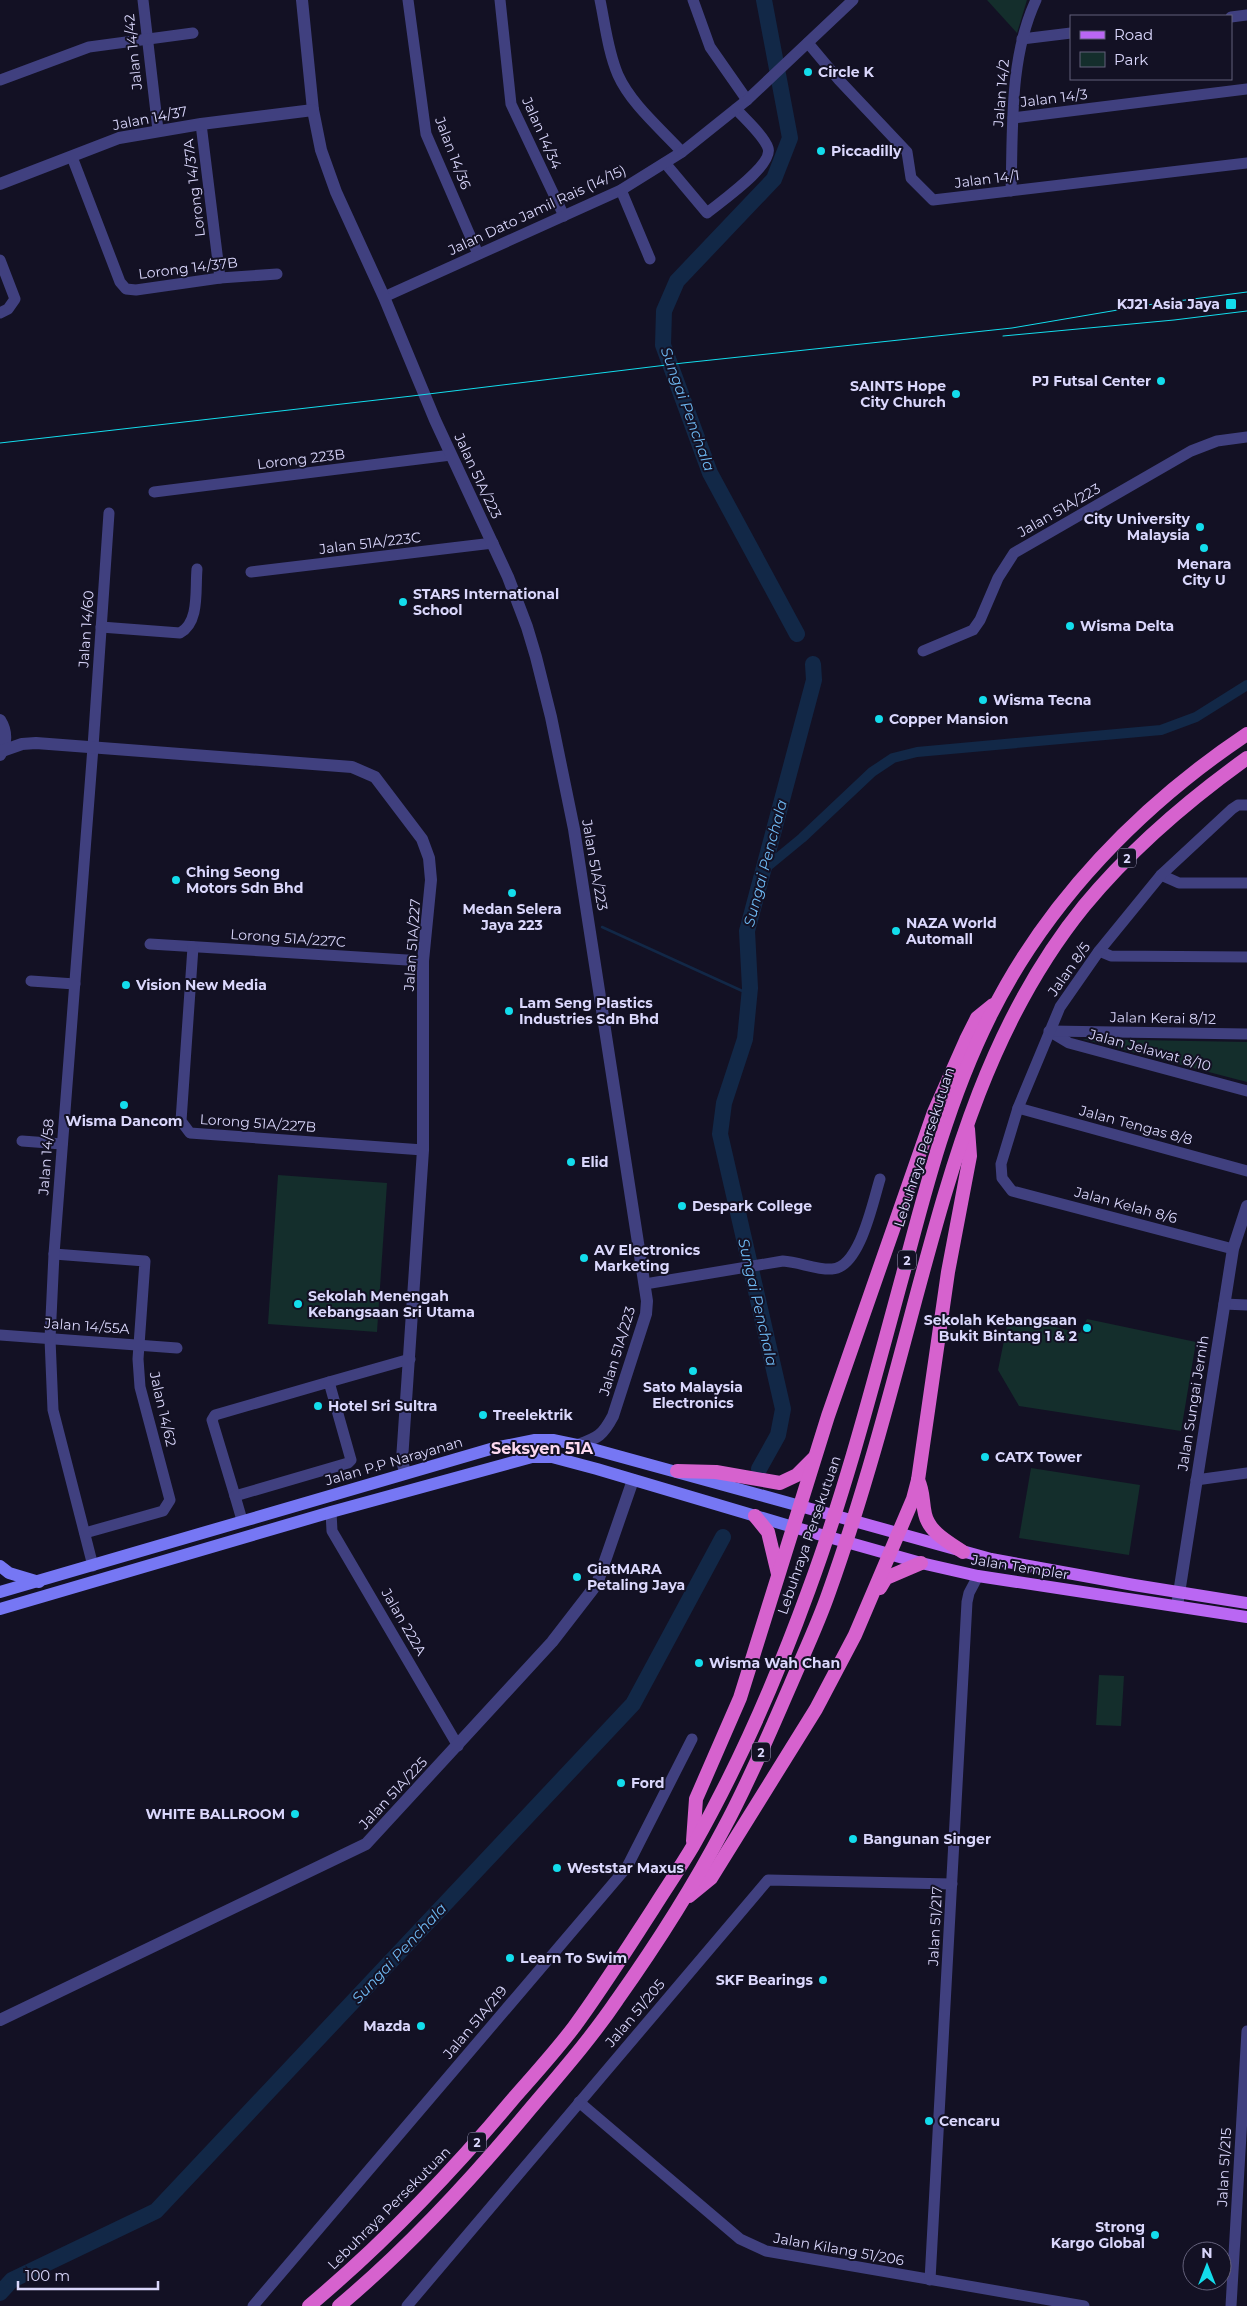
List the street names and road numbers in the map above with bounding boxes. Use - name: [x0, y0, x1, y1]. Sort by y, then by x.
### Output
- street label: Jalan 14/42: [120, 13, 146, 92]
- street label: Jalan 14/2: [989, 58, 1013, 129]
- street label: Jalan 14/3: [1018, 85, 1089, 111]
- street label: Jalan 14/34: [518, 93, 566, 172]
- street label: Jalan 14/37: [110, 102, 189, 134]
- street label: Jalan 14/36: [431, 113, 475, 192]
- street label: Lorong 14/37A: [179, 137, 209, 238]
- street label: Jalan Dato Jamil Rais (14/15): [444, 161, 629, 260]
- street label: Jalan 14/1: [953, 166, 1021, 192]
- street label: Lorong 14/37B: [137, 253, 239, 283]
- street label: Jalan 51A/223: [450, 429, 506, 522]
- street label: Lorong 223B: [256, 445, 346, 473]
- street label: Jalan 51A/223: [1014, 479, 1104, 541]
- street label: Jalan 51A/223C: [317, 528, 422, 558]
- street label: Jalan 14/60: [74, 590, 98, 669]
- street label: Jalan 51A/223: [578, 817, 612, 912]
- road number: 2: [1118, 848, 1136, 868]
- street label: Jalan 51A/227: [400, 898, 424, 993]
- street label: Lorong 51A/227C: [230, 925, 346, 951]
- street label: Jalan 8/5: [1043, 938, 1094, 1000]
- street label: Jalan Kerai 8/12: [1109, 1008, 1216, 1028]
- street label: Jalan Jelawat 8/10: [1086, 1025, 1213, 1075]
- street label: Lebuhraya Persekutuan: [890, 1065, 958, 1229]
- street label: Jalan Tengas 8/8: [1077, 1101, 1195, 1149]
- street label: Lorong 51A/227B: [199, 1110, 317, 1136]
- street label: Jalan 14/58: [34, 1118, 58, 1197]
- street label: Jalan Kelah 8/6: [1072, 1182, 1180, 1227]
- road number: 2: [898, 1250, 916, 1270]
- street label: Jalan 51A/223: [595, 1304, 639, 1399]
- street label: Jalan 14/55A: [43, 1314, 131, 1338]
- street label: Jalan Sungai Jernih: [1173, 1334, 1213, 1473]
- street label: Jalan 14/62: [145, 1369, 180, 1448]
- street label: Jalan P.P Narayanan: [322, 1433, 465, 1490]
- street label: Lebuhraya Persekutuan: [773, 1453, 845, 1617]
- street label: Jalan Templer: [969, 1550, 1070, 1584]
- street label: Jalan 222A: [377, 1584, 431, 1660]
- road number: 2: [752, 1742, 770, 1761]
- street label: Jalan 51A/225: [354, 1753, 431, 1834]
- street label: Jalan 51/217: [924, 1886, 946, 1967]
- street label: Jalan 51/205: [601, 1975, 669, 2051]
- street label: Jalan 51A/219: [439, 1982, 511, 2063]
- street label: Jalan 51/215: [1213, 2127, 1235, 2208]
- road number: 2: [468, 2132, 486, 2152]
- street label: Lebuhraya Persekutuan: [324, 2143, 454, 2273]
- street label: Jalan Kilang 51/206: [771, 2228, 906, 2269]

